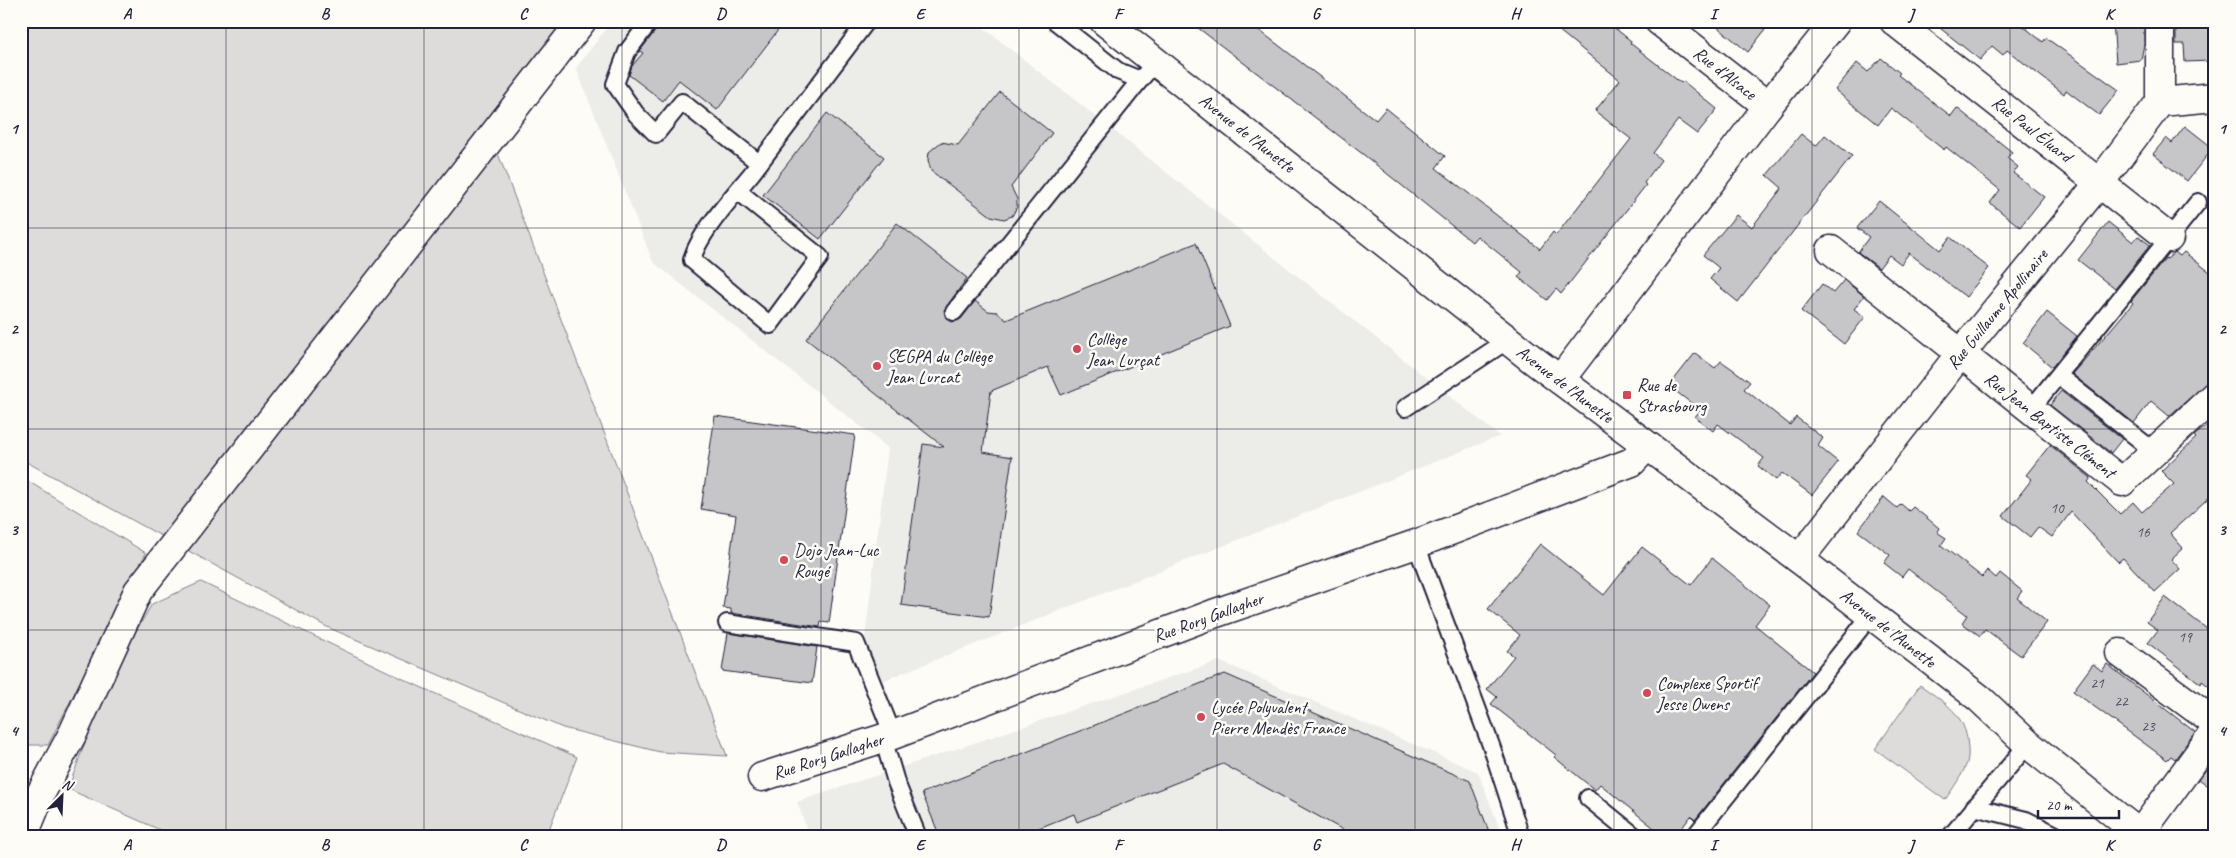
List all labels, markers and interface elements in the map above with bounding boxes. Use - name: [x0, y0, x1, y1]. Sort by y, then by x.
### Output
- text: A: [123, 4, 133, 24]
- text: B: [321, 4, 331, 24]
- text: C: [519, 4, 529, 24]
- text: D: [716, 4, 727, 24]
- text: E: [916, 4, 927, 24]
- text: F: [1114, 4, 1125, 24]
- text: G: [1312, 4, 1322, 24]
- text: H: [1510, 4, 1522, 24]
- text: I: [1710, 4, 1720, 24]
- text: J: [1907, 4, 1916, 24]
- text: K: [2105, 4, 2117, 24]
- street label: Rue d'Alsace: [1689, 42, 1762, 105]
- street label: Avenue de l'Aunette: [1195, 89, 1300, 178]
- street label: Rue Paul Éluard: [1988, 91, 2079, 169]
- text: 1: [10, 119, 19, 139]
- text: 1: [2218, 119, 2227, 139]
- street label: Rue Guillaume Apollinaire: [1942, 243, 2053, 374]
- text: 2: [10, 319, 19, 339]
- text: 2: [2218, 319, 2227, 339]
- place label: Collège Jean Lurçat: [1086, 328, 1161, 371]
- street label: Avenue de l'Aunette: [1512, 340, 1619, 428]
- marker: Collège Jean Lurçat: [1071, 343, 1083, 355]
- place label: SEGPA du Collège Jean Lurcat: [886, 345, 993, 388]
- marker: SEGPA du Collège Jean Lurcat: [871, 360, 883, 372]
- street label: Rue Jean Baptiste Clément: [1980, 367, 2122, 485]
- place label: Rue de Strasbourg: [1637, 374, 1708, 417]
- marker: Rue de Strasbourg: [1621, 389, 1633, 401]
- house number: 10: [2050, 499, 2065, 518]
- text: 3: [10, 520, 19, 540]
- text: 3: [2218, 520, 2227, 540]
- house number: 16: [2136, 523, 2151, 542]
- place label: Dojo Jean-Luc Rougé: [794, 539, 880, 582]
- marker: Dojo Jean-Luc Rougé: [778, 554, 790, 566]
- street label: Avenue de l'Aunette: [1836, 584, 1941, 673]
- street label: Rue Rory Gallagher: [1150, 586, 1268, 647]
- house number: 19: [2178, 628, 2193, 647]
- place label: Complexe Sportif Jesse Owens: [1656, 672, 1761, 715]
- house number: 21: [2090, 674, 2105, 693]
- marker: Complexe Sportif Jesse Owens: [1641, 687, 1653, 699]
- house number: 22: [2114, 692, 2129, 711]
- place label: Lycée Polyvalent Pierre Mendès France: [1211, 696, 1346, 739]
- marker: Lycée Polyvalent Pierre Mendès France: [1195, 711, 1207, 723]
- house number: 23: [2141, 717, 2156, 736]
- text: 4: [10, 721, 19, 741]
- text: 4: [2218, 721, 2227, 741]
- street label: Rue Rory Gallagher: [770, 727, 889, 784]
- north arrow: [38, 770, 88, 820]
- text: N: [60, 775, 77, 795]
- scale bar: [2038, 788, 2120, 820]
- text: 20 m: [2046, 796, 2073, 815]
- text: A: [123, 835, 133, 855]
- text: B: [321, 835, 331, 855]
- text: C: [519, 835, 529, 855]
- text: D: [716, 835, 727, 855]
- text: E: [916, 835, 927, 855]
- text: F: [1114, 835, 1125, 855]
- text: G: [1312, 835, 1322, 855]
- text: H: [1510, 835, 1522, 855]
- text: I: [1710, 835, 1720, 855]
- text: J: [1907, 835, 1916, 855]
- text: K: [2105, 835, 2117, 855]

